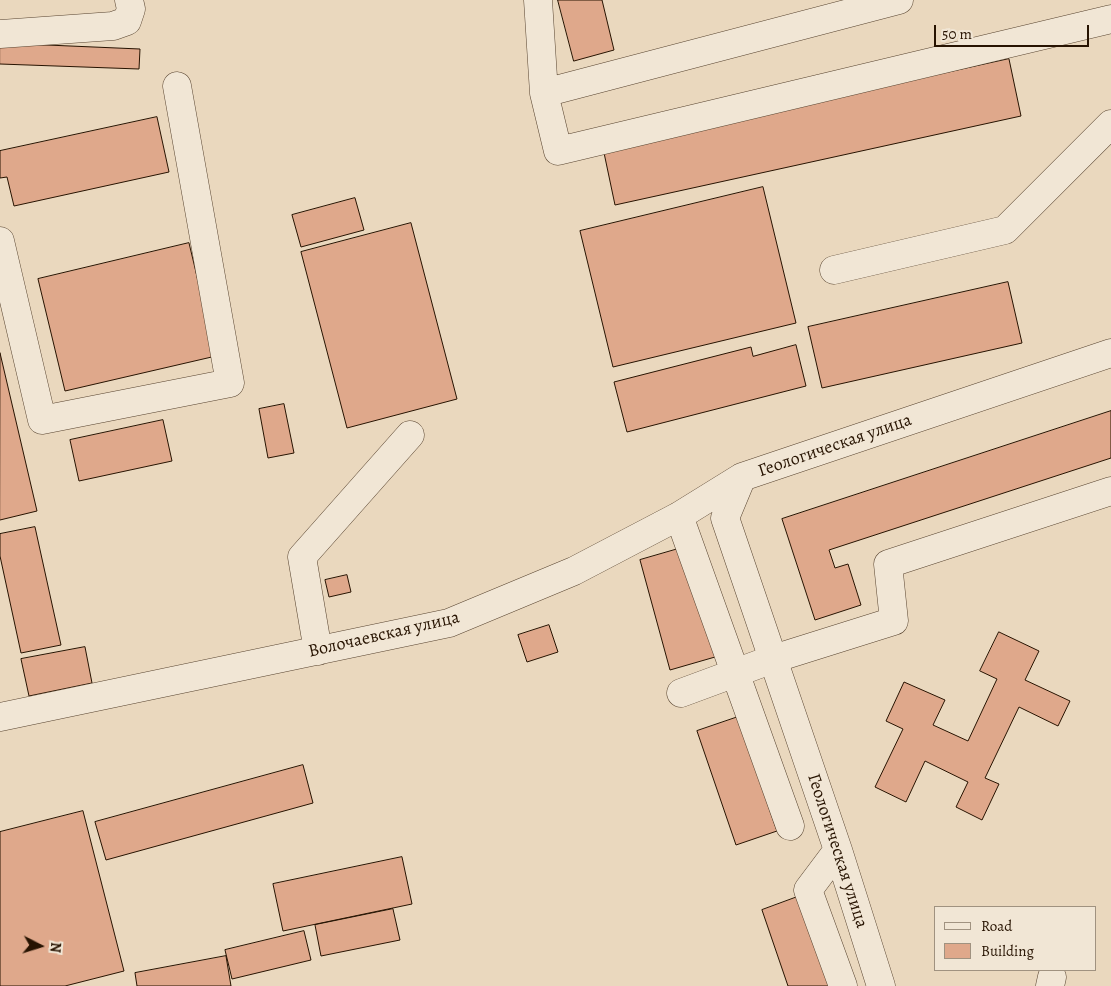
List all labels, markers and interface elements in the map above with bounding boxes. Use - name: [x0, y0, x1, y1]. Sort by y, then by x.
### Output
- scale bar: [936, 15, 1091, 47]
- text: 50 m: [942, 24, 972, 44]
- street label: Геологическая улица: [755, 410, 915, 482]
- street label: Волочаевская улица: [306, 607, 462, 663]
- street label: Геологическая улица: [802, 771, 872, 931]
- legend: [934, 906, 1096, 971]
- text: Road: [981, 916, 1012, 936]
- north arrow: [15, 921, 65, 971]
- text: N: [46, 941, 65, 953]
- text: Building: [981, 941, 1034, 961]

